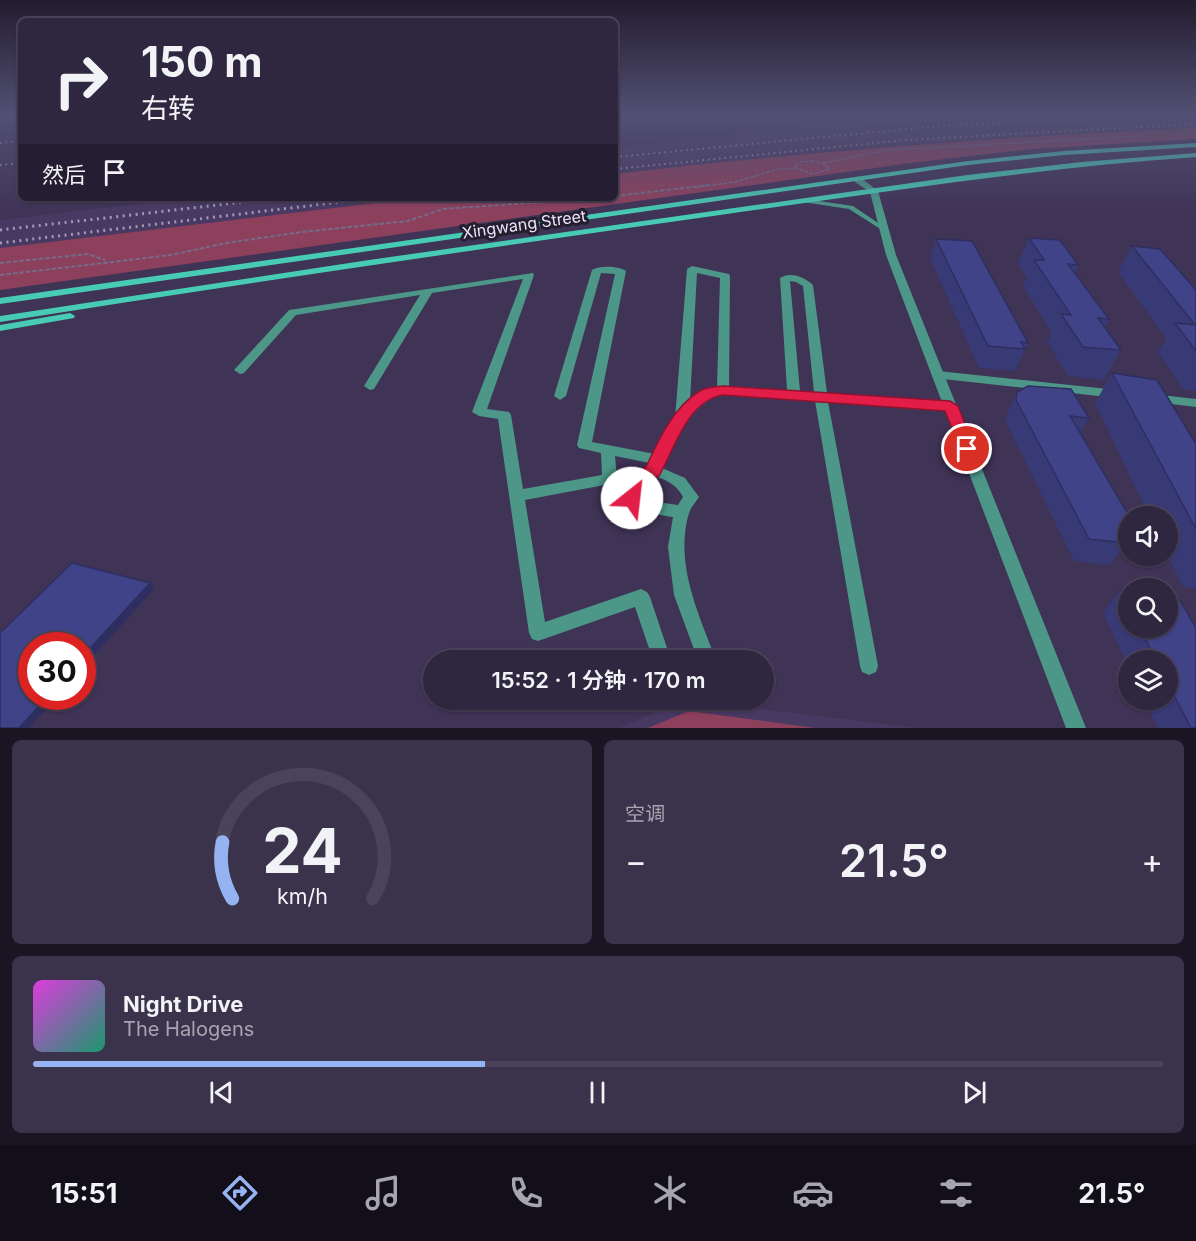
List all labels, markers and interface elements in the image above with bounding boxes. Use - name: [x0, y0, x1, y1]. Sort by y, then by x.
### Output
- text: 150 m: [141, 36, 263, 87]
- icon: right: [42, 42, 120, 120]
- text: 右转: [141, 92, 195, 125]
- icon: arrive: [98, 156, 131, 189]
- text: 然后: [42, 162, 86, 188]
- street label: Xingwang Street: [461, 205, 587, 243]
- pin: [941, 423, 992, 474]
- icon: arrive: [950, 432, 983, 465]
- position arrow: [600, 466, 664, 530]
- map controls: [1118, 506, 1178, 710]
- button: sound: [1118, 506, 1178, 566]
- button: search: [1118, 578, 1178, 638]
- speed limit sign: 30: [18, 632, 96, 710]
- button: layers: [1118, 650, 1178, 710]
- text: 15:52 · 1 分钟 · 170 m: [491, 667, 706, 693]
- text: 空调: [625, 802, 665, 826]
- text: 24: [262, 813, 342, 888]
- text: 21.5°: [839, 833, 949, 888]
- text: −: [625, 841, 647, 881]
- text: +: [1141, 841, 1163, 881]
- text: km/h: [277, 883, 327, 909]
- text: Night Drive: [123, 991, 243, 1017]
- text: The Halogens: [123, 1017, 254, 1041]
- icon: previous: [205, 1076, 238, 1109]
- icon: pause: [581, 1076, 614, 1109]
- icon: next: [958, 1076, 991, 1109]
- icon: directions: [219, 1172, 261, 1214]
- icon: music: [362, 1172, 404, 1214]
- icon: phone: [505, 1172, 547, 1214]
- icon: climate: [649, 1172, 691, 1214]
- icon: car: [792, 1172, 834, 1214]
- icon: filters: [935, 1172, 977, 1214]
- text: 15:51: [51, 1177, 117, 1210]
- text: 21.5°: [1078, 1177, 1145, 1210]

